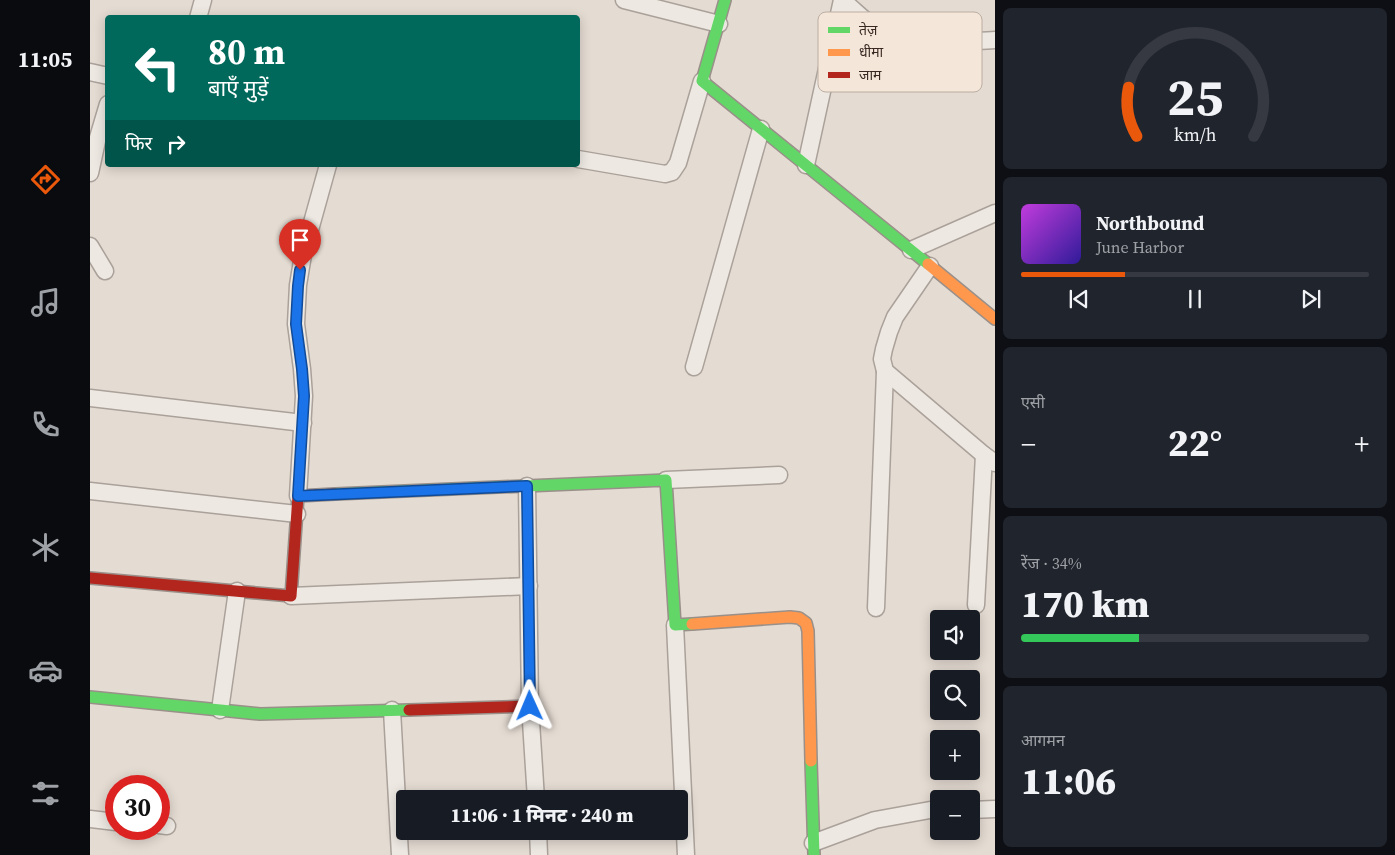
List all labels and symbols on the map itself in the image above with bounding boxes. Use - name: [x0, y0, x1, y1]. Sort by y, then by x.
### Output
- legend: [818, 12, 982, 92]
- text: तेज़: [859, 20, 878, 40]
- text: धीमा: [859, 42, 884, 62]
- text: जाम: [859, 65, 882, 85]
- pin: [279, 219, 321, 270]
- position arrow: [503, 679, 555, 731]
- speed limit sign: 30: [105, 775, 170, 840]

